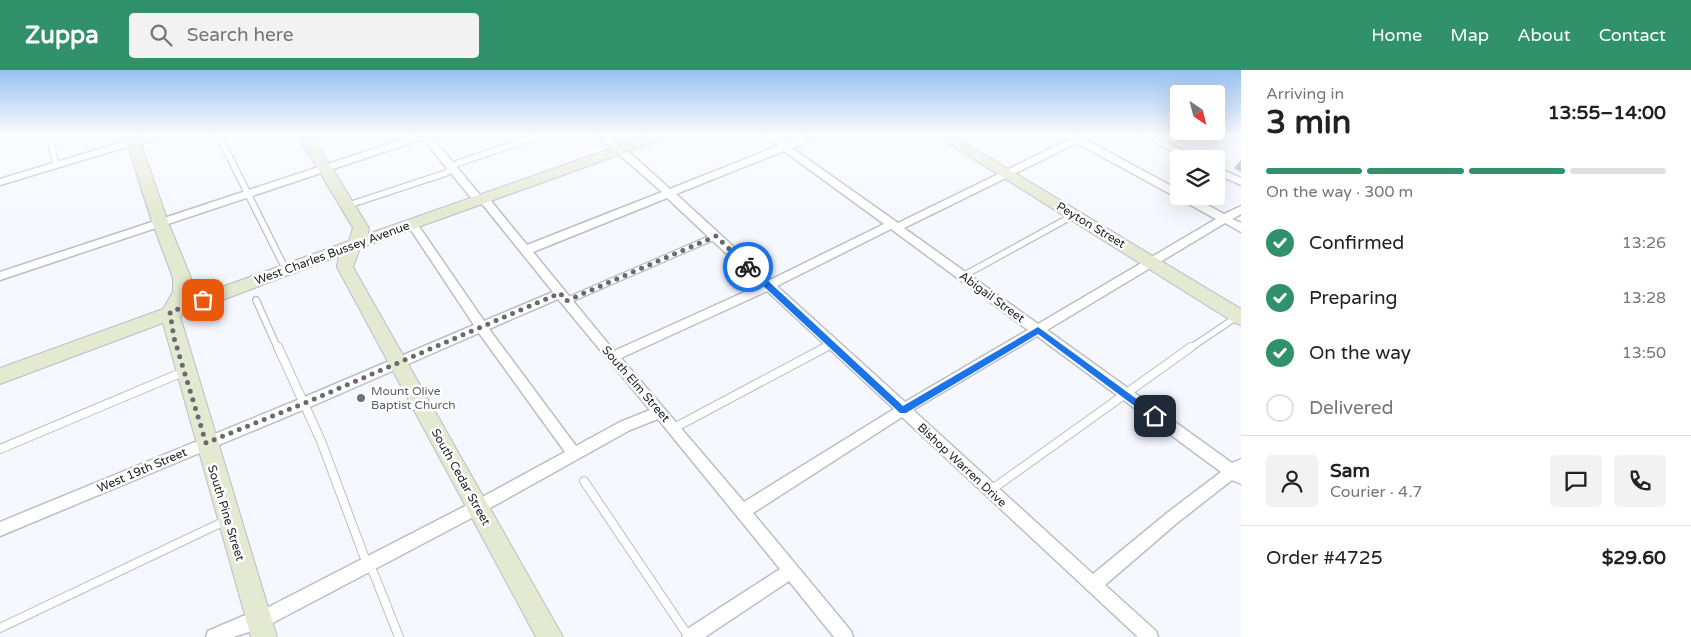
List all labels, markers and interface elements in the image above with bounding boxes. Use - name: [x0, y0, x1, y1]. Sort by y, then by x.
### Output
- search box: [129, 13, 479, 58]
- text: Zuppa: [25, 21, 99, 50]
- icon: search: [147, 21, 175, 49]
- text: Search here: [187, 24, 294, 46]
- text: Home: [1371, 24, 1422, 46]
- text: Map: [1450, 24, 1489, 46]
- text: About: [1517, 24, 1571, 46]
- text: Contact: [1599, 24, 1666, 46]
- text: Arriving in: [1266, 84, 1344, 104]
- north arrow: [1170, 85, 1225, 140]
- map controls: [1170, 85, 1225, 205]
- text: 13:55–14:00: [1548, 102, 1666, 124]
- text: 3 min: [1266, 104, 1351, 142]
- button: layers: [1170, 150, 1225, 205]
- text: On the way · 300 m: [1266, 182, 1413, 202]
- street label: Peyton Street: [1054, 199, 1128, 251]
- street label: West Charles Bussey Avenue: [253, 218, 412, 288]
- icon: check: [1266, 229, 1294, 257]
- text: Confirmed: [1309, 232, 1404, 254]
- text: 13:26: [1622, 233, 1666, 253]
- courier: [723, 242, 773, 292]
- icon: bike: [734, 253, 762, 281]
- street label: Abigail Street: [957, 269, 1028, 326]
- pin: [182, 279, 224, 321]
- icon: check: [1266, 284, 1294, 312]
- icon: bag: [189, 286, 217, 314]
- text: Preparing: [1309, 287, 1398, 309]
- text: 13:28: [1622, 288, 1666, 308]
- icon: check: [1266, 339, 1294, 367]
- text: On the way: [1309, 342, 1411, 364]
- street label: South Elm Street: [599, 343, 673, 425]
- text: 13:50: [1622, 343, 1666, 363]
- place label: Mount Olive Baptist Church: [371, 384, 456, 412]
- marker: Mount Olive Baptist Church: [355, 392, 367, 404]
- pin: [1134, 395, 1176, 437]
- text: Delivered: [1309, 397, 1394, 419]
- icon: home: [1141, 402, 1169, 430]
- street label: Bishop Warren Drive: [915, 420, 1010, 510]
- street label: South Cedar Street: [429, 426, 494, 528]
- street label: West 19th Street: [95, 445, 189, 495]
- button: person: [1266, 455, 1318, 507]
- button: chat: [1550, 455, 1602, 507]
- button: phone: [1614, 455, 1666, 507]
- text: Sam: [1330, 460, 1370, 482]
- street label: South Pine Street: [205, 463, 247, 563]
- text: Courier · 4.7: [1330, 482, 1422, 502]
- text: Order #4725: [1266, 547, 1383, 569]
- text: $29.60: [1602, 547, 1666, 569]

